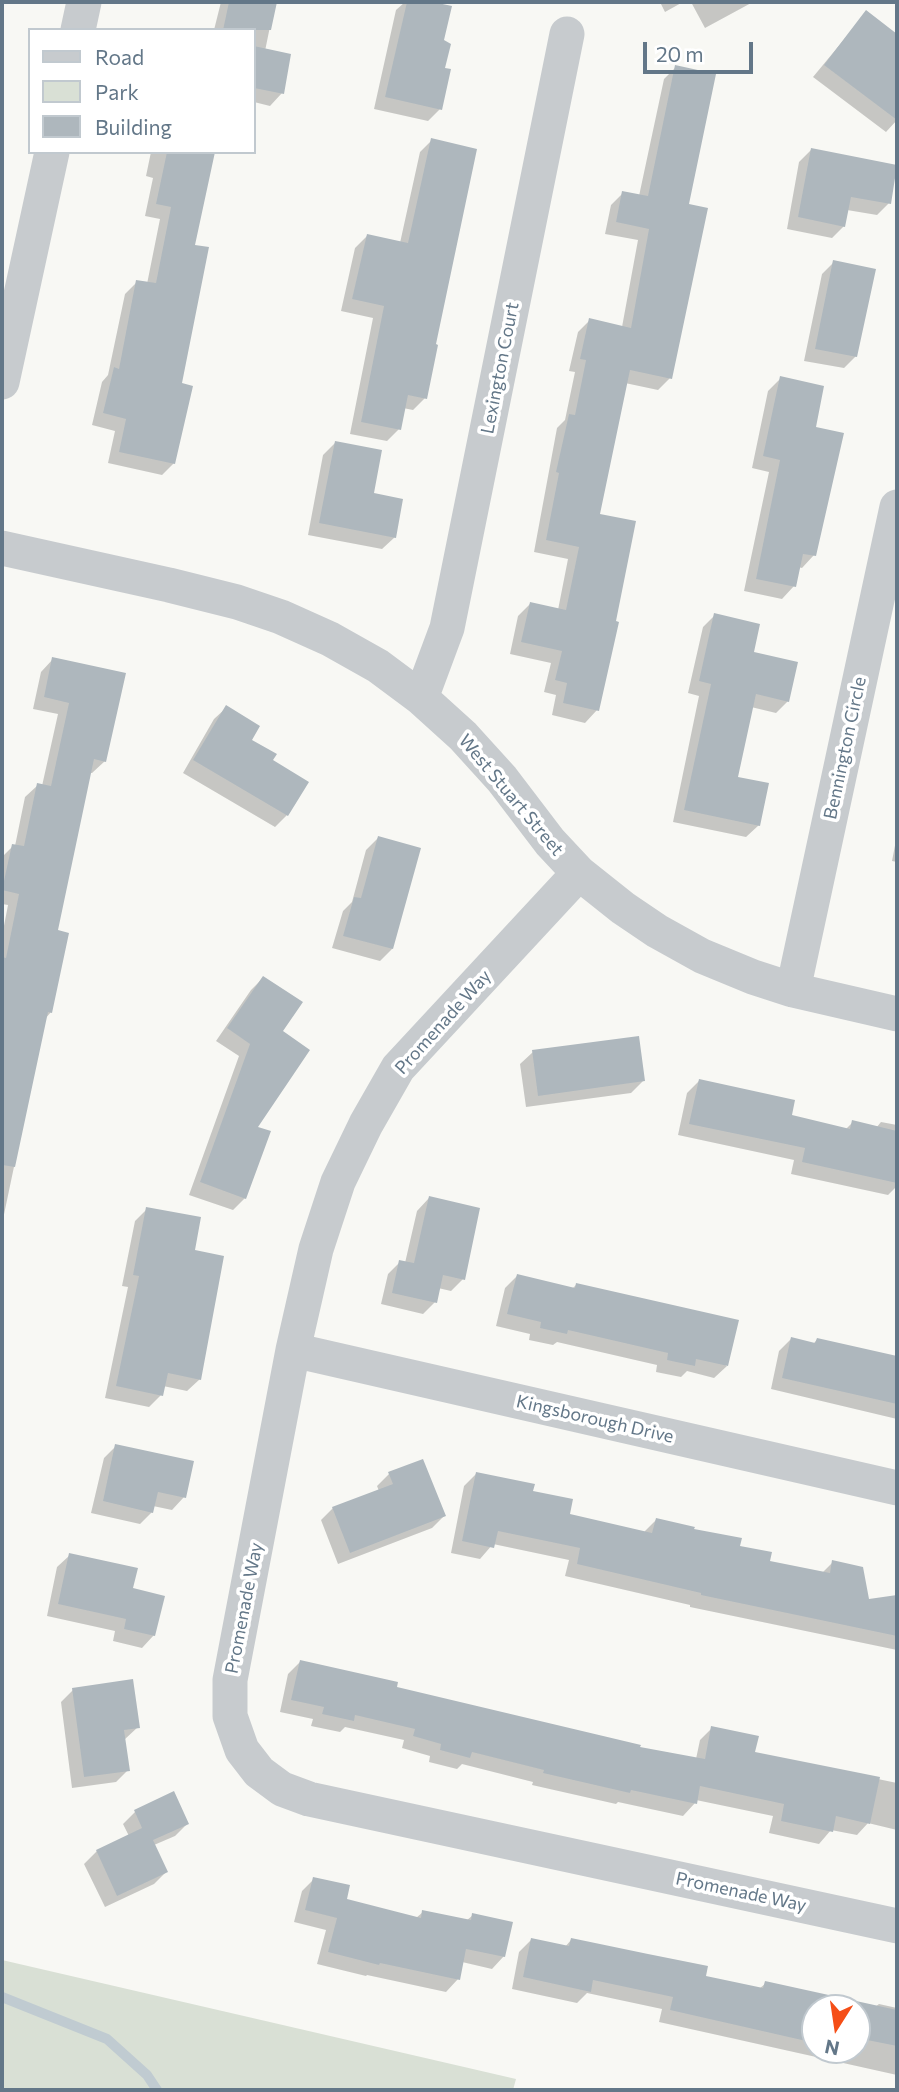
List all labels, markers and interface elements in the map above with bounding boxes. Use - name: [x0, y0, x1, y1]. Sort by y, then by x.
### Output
- legend: [28, 28, 256, 154]
- scale bar: [647, 28, 757, 72]
- text: 20 m: [656, 41, 704, 66]
- text: Road: [95, 44, 144, 69]
- text: Park: [95, 79, 139, 104]
- text: Building: [95, 114, 172, 139]
- street label: Lexington Court: [477, 300, 523, 436]
- street label: Bennington Circle: [819, 675, 871, 821]
- street label: West Stuart Street: [454, 730, 568, 860]
- street label: Promenade Way: [390, 965, 496, 1079]
- street label: Kingsborough Drive: [514, 1390, 676, 1448]
- street label: Promenade Way: [221, 1541, 267, 1675]
- street label: Promenade Way: [674, 1868, 808, 1916]
- north arrow: [801, 1994, 871, 2064]
- text: N: [823, 2035, 841, 2061]

